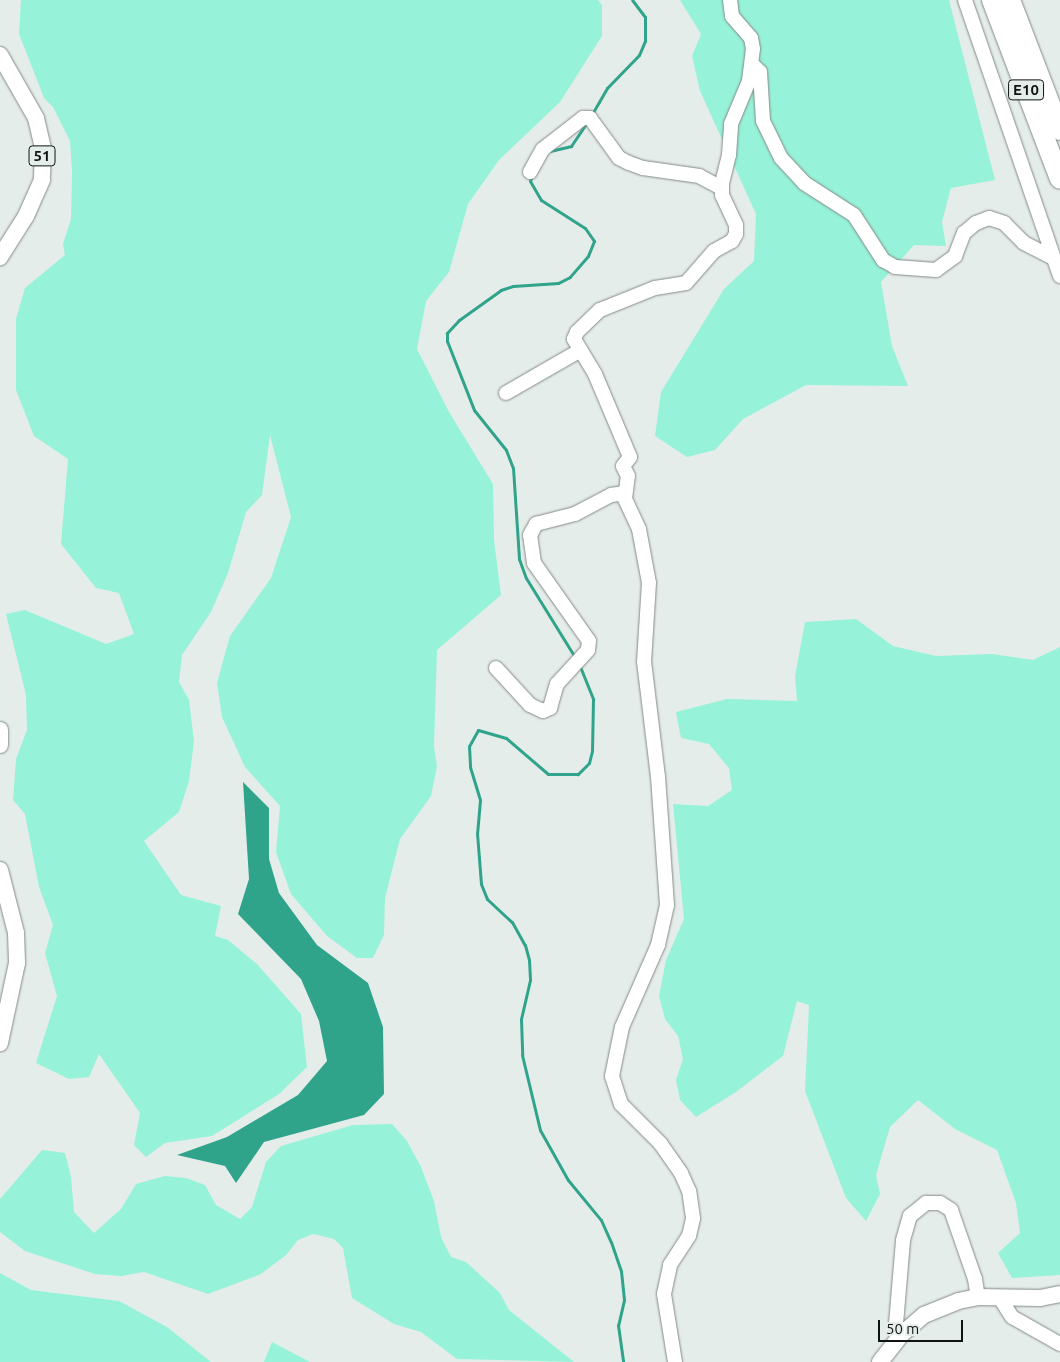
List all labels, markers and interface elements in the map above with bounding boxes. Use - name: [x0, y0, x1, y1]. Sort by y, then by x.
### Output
- road number: E10: [1007, 78, 1045, 102]
- road number: 51: [28, 144, 56, 168]
- scale bar: [880, 1310, 965, 1342]
- text: 50 m: [886, 1320, 919, 1337]

